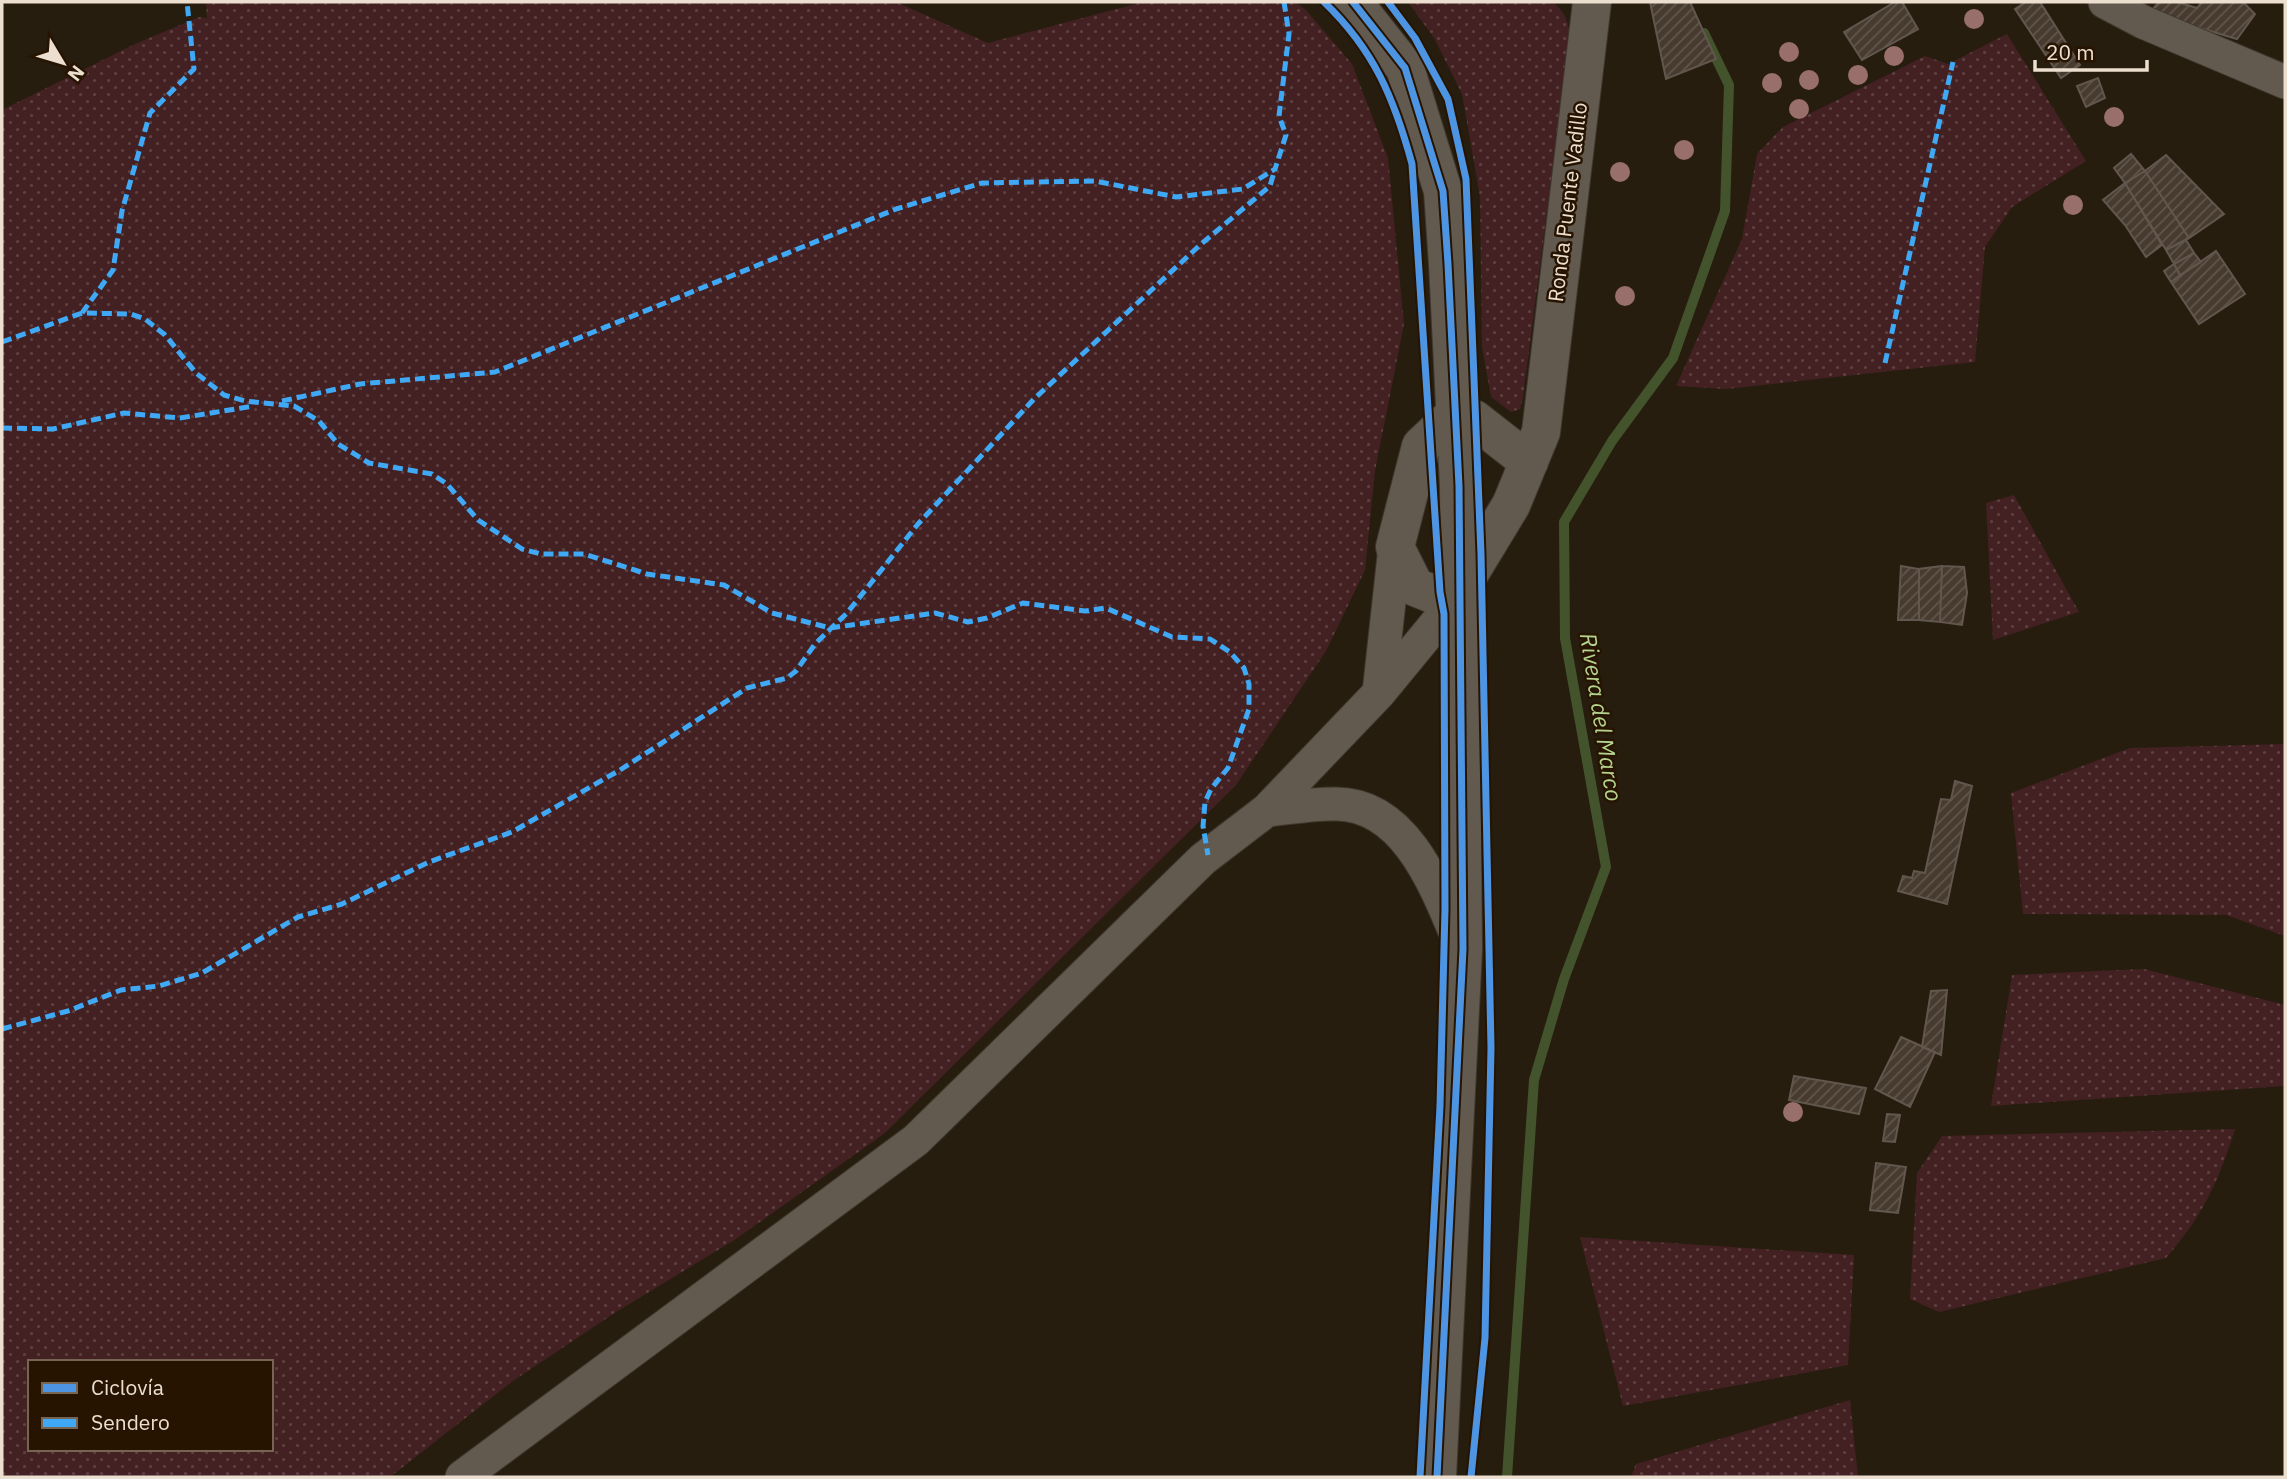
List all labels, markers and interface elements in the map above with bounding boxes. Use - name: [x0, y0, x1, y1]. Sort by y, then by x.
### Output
- north arrow: [28, 28, 98, 98]
- scale bar: [2035, 28, 2147, 72]
- text: 20 m: [2046, 38, 2095, 66]
- text: N: [63, 61, 90, 86]
- street label: Ronda Puente Vadillo: [1541, 101, 1593, 303]
- water label: Rivera del Marco: [1574, 631, 1630, 803]
- legend: [28, 1360, 273, 1451]
- text: Ciclovía: [91, 1373, 164, 1401]
- text: Sendero: [91, 1408, 170, 1436]

